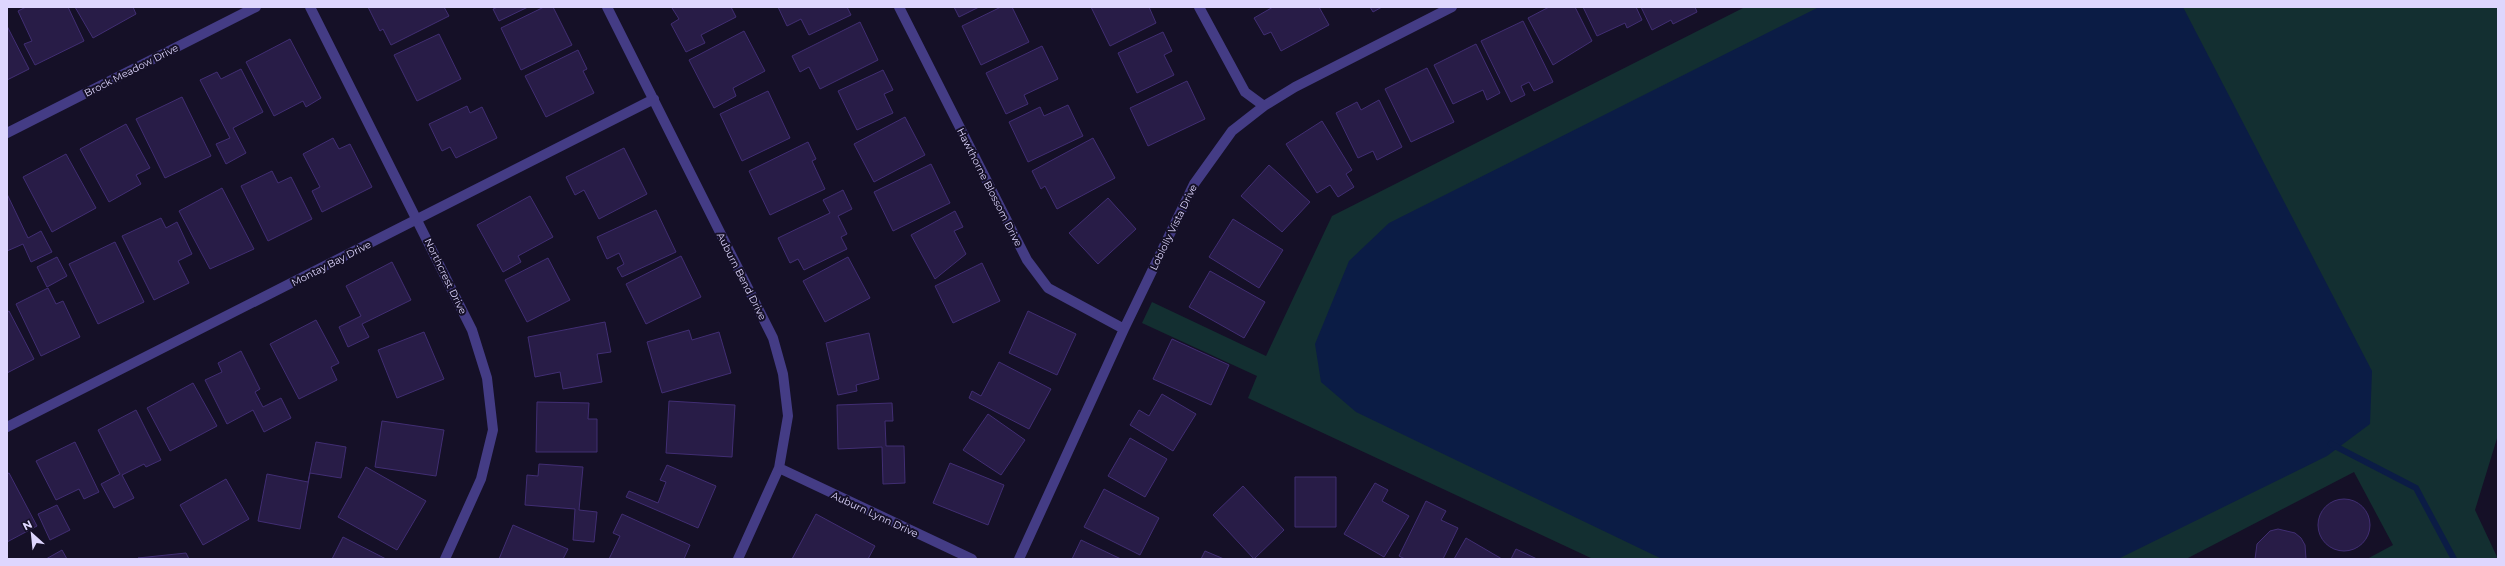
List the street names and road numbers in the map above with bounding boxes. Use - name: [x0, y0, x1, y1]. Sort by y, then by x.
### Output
- street label: Brock Meadow Drive: [82, 41, 180, 100]
- street label: Hawthorne Blossom Drive: [954, 126, 1025, 249]
- street label: Loblolly Vista Drive: [1147, 182, 1200, 272]
- street label: Auburn Bend Drive: [714, 230, 769, 322]
- street label: Northcrest Drive: [422, 236, 470, 316]
- street label: Montay Bay Drive: [289, 238, 373, 289]
- street label: Auburn Lynn Drive: [829, 489, 920, 540]

